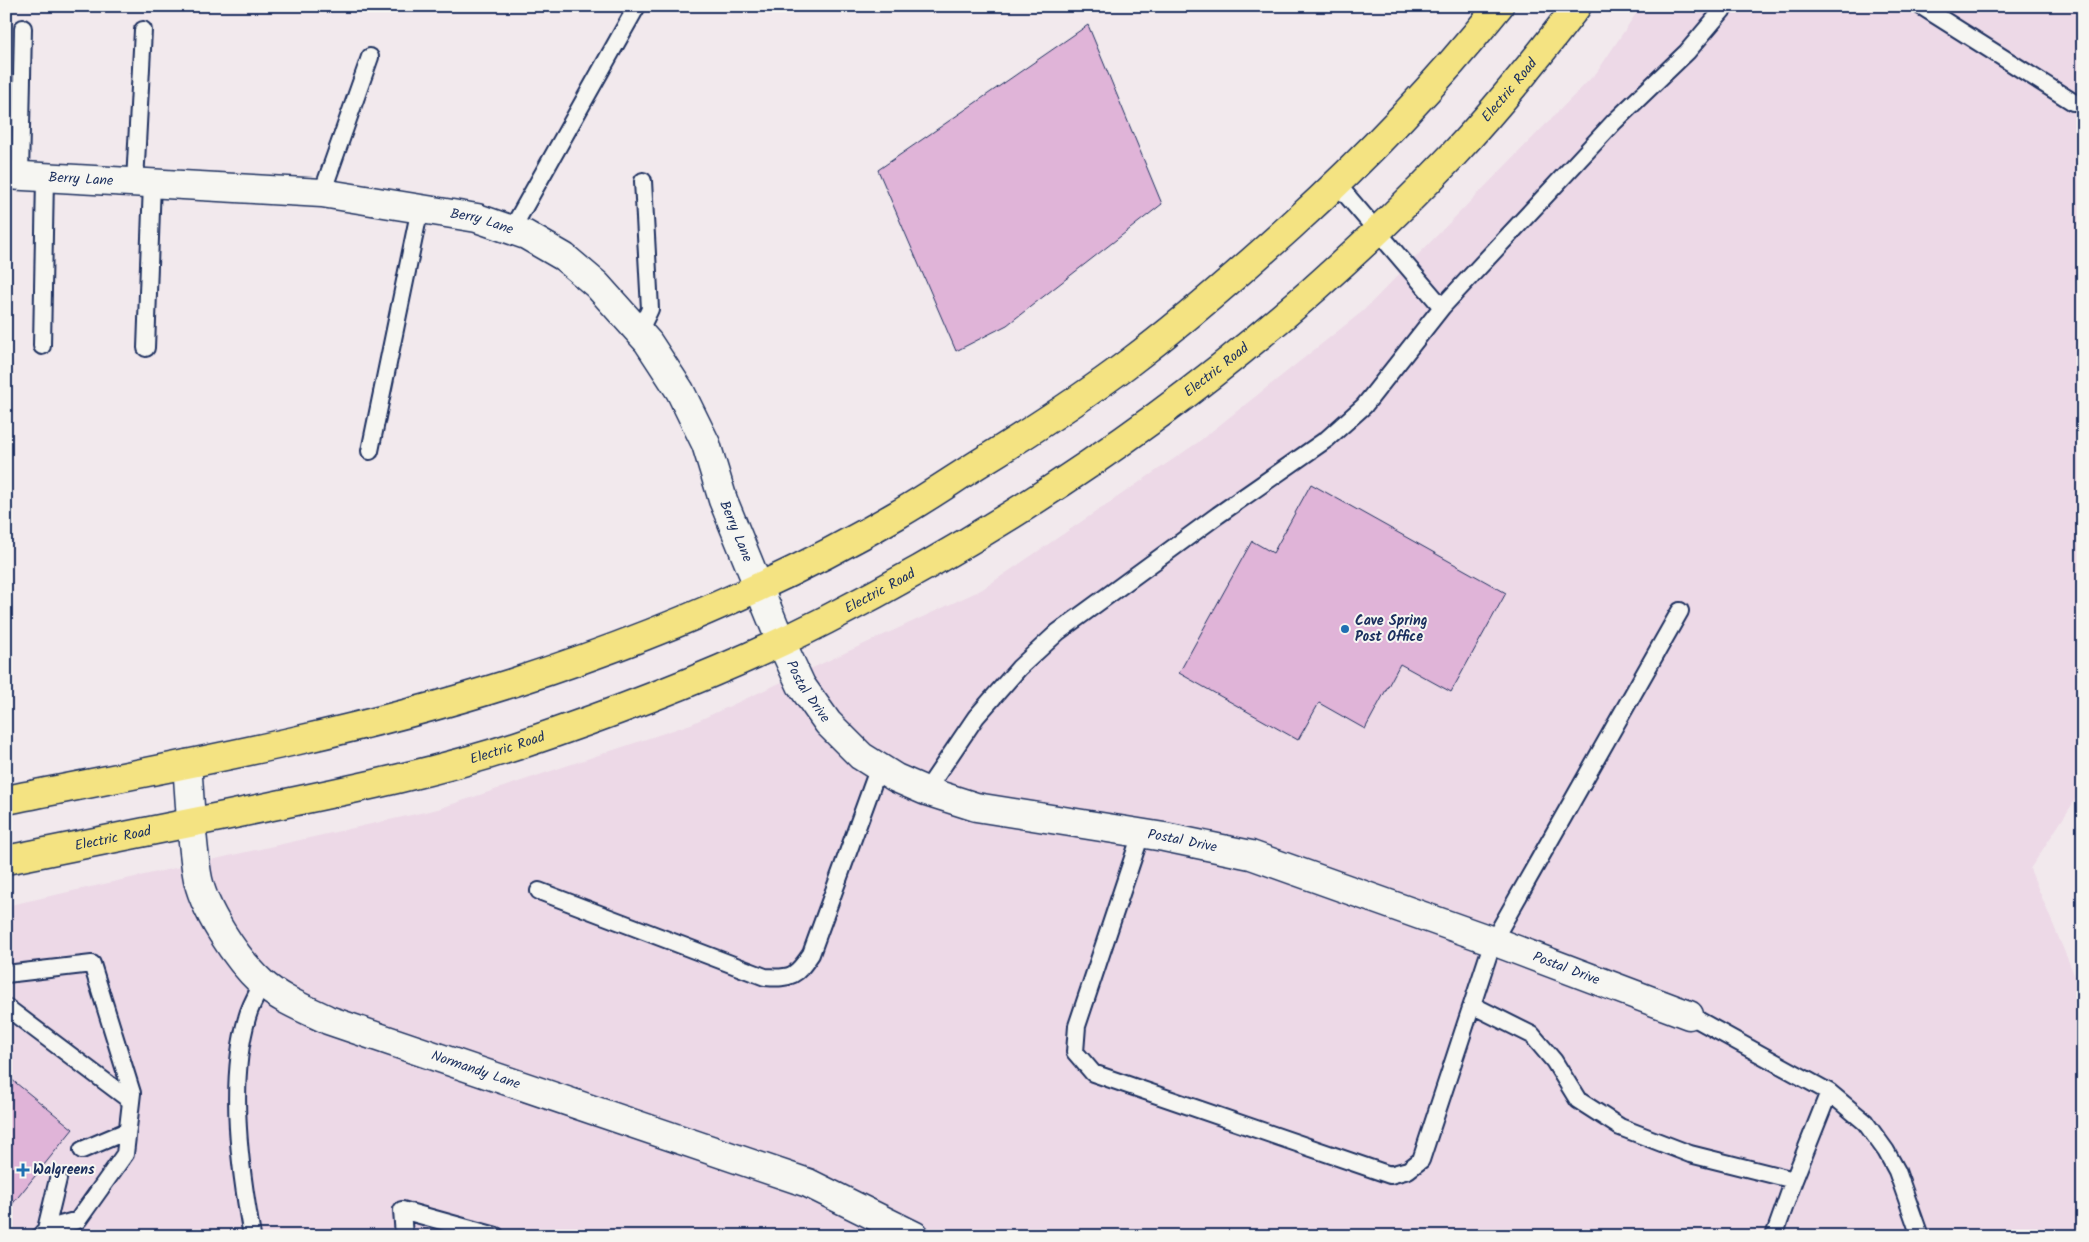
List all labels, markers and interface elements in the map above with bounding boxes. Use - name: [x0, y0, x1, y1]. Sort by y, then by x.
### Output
- street label: Electric Road: [1476, 53, 1544, 127]
- street label: Berry Lane: [48, 166, 115, 192]
- street label: Berry Lane: [449, 203, 517, 241]
- street label: Electric Road: [1179, 337, 1255, 403]
- street label: Berry Lane: [713, 497, 758, 566]
- street label: Electric Road: [841, 563, 920, 619]
- place label: Cave Spring Post Office: [1355, 610, 1428, 648]
- marker: Cave Spring Post Office: [1339, 623, 1351, 635]
- street label: Postal Drive: [780, 657, 836, 728]
- street label: Electric Road: [467, 726, 549, 770]
- street label: Electric Road: [73, 820, 154, 857]
- street label: Postal Drive: [1146, 824, 1220, 859]
- street label: Postal Drive: [1529, 946, 1604, 992]
- street label: Normandy Lane: [428, 1045, 524, 1096]
- place label: Walgreens: [33, 1159, 95, 1181]
- marker: Walgreens: [17, 1164, 29, 1176]

